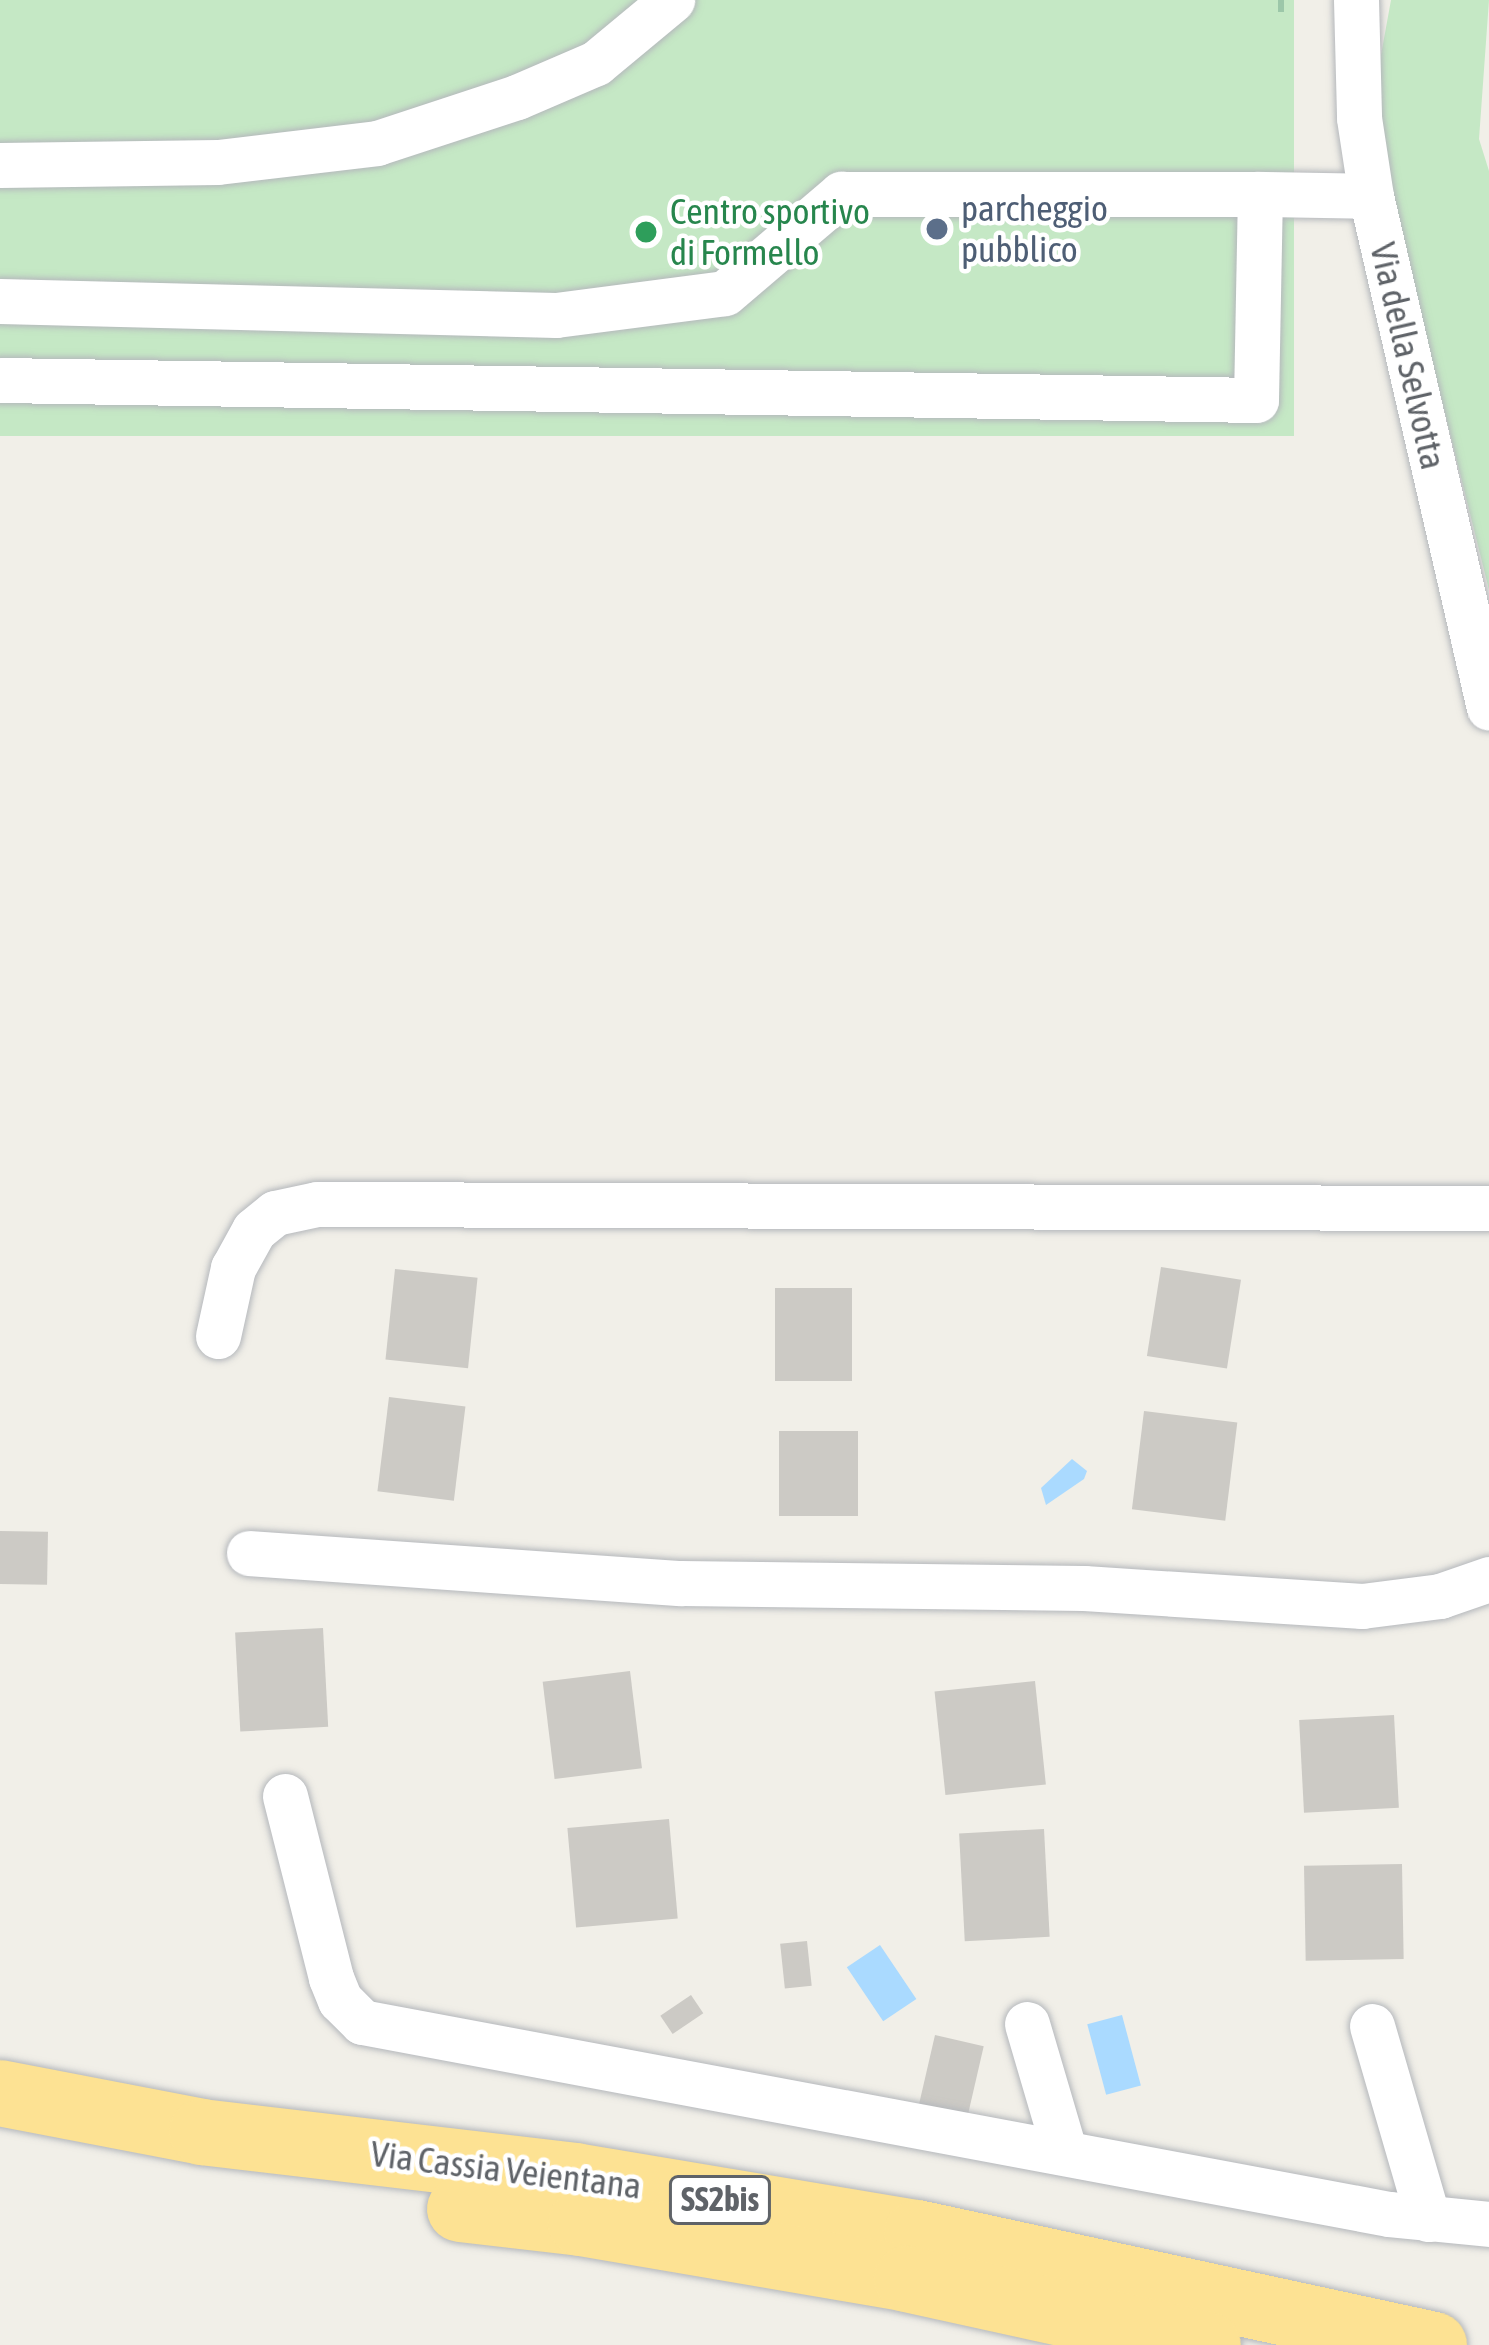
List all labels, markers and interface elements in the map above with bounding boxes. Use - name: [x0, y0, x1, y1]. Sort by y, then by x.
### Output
- place label: parcheggio pubblico: [961, 186, 1108, 271]
- place label: Centro sportivo di Formello: [670, 189, 870, 274]
- marker: parcheggio pubblico: [924, 216, 950, 242]
- marker: Centro sportivo di Formello: [633, 219, 659, 245]
- street label: Via della Selvotta: [1361, 238, 1455, 474]
- street label: Via Cassia Veientana: [368, 2132, 644, 2208]
- road number: SS2bis: [666, 2173, 774, 2227]

